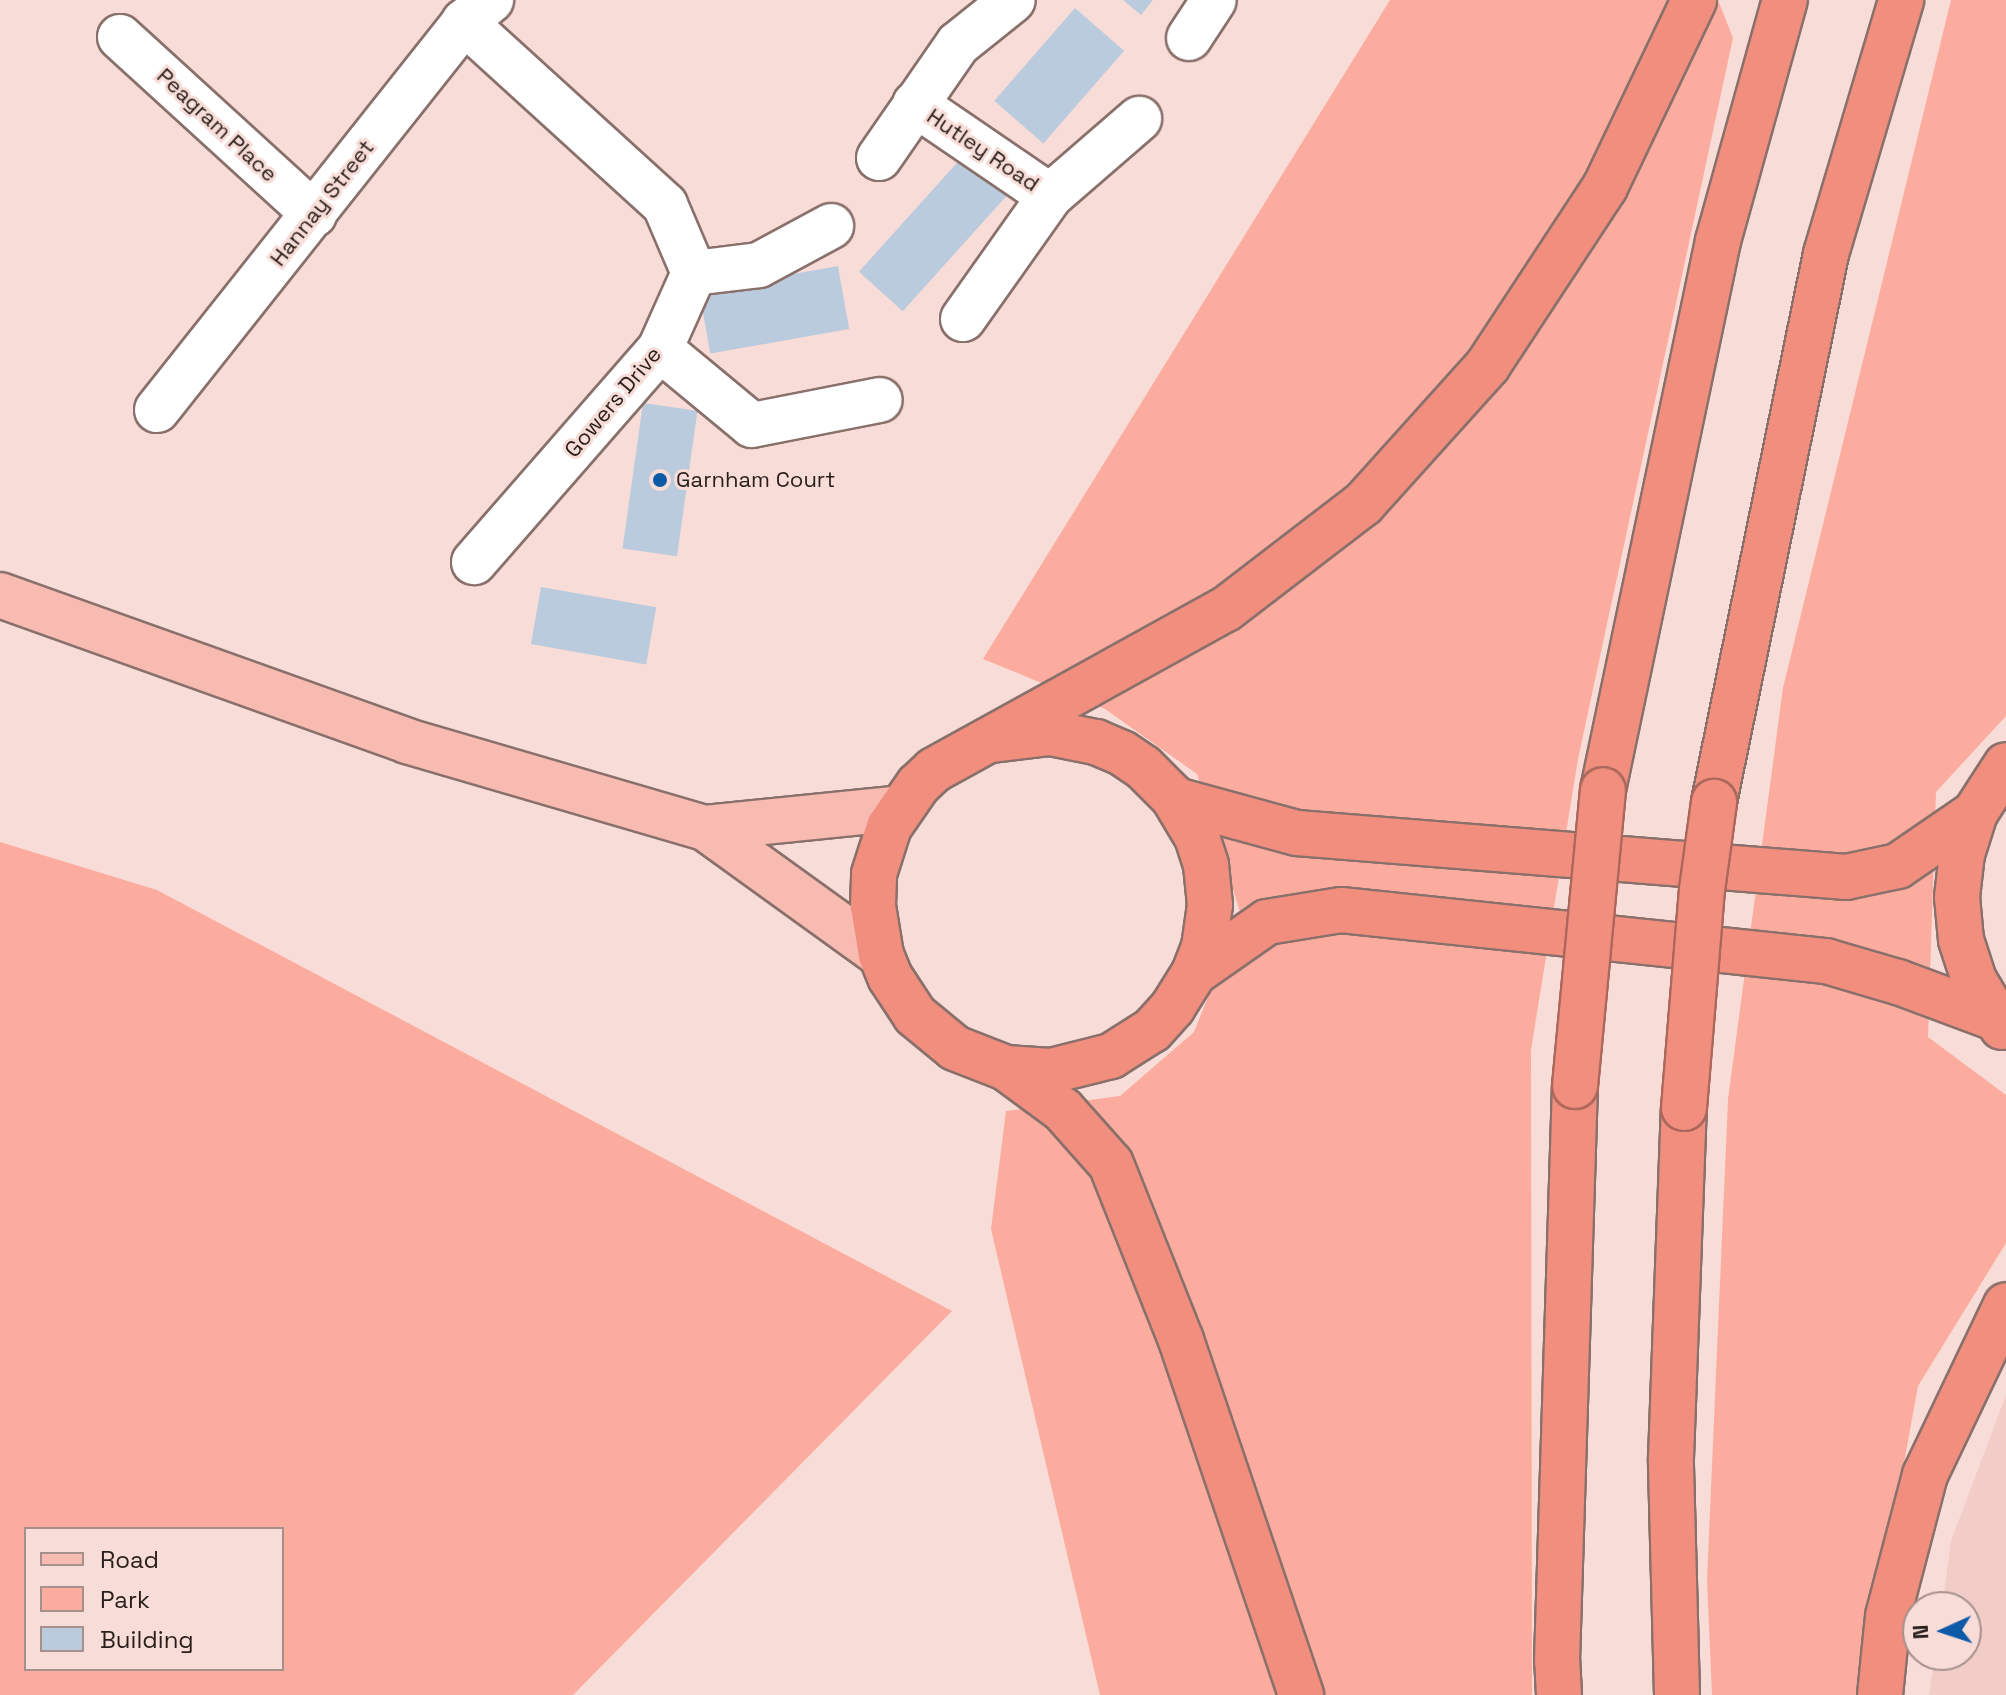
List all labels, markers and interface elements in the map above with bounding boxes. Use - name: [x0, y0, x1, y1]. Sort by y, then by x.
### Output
- street label: Peagram Place: [151, 63, 283, 187]
- street label: Hutley Road: [922, 103, 1044, 197]
- street label: Hannay Street: [265, 135, 379, 271]
- street label: Gowers Drive: [559, 341, 667, 463]
- place label: Garnham Court: [676, 467, 835, 493]
- marker: Garnham Court: [651, 471, 669, 489]
- legend: [24, 1527, 284, 1671]
- text: Road: [100, 1544, 159, 1575]
- text: Park: [100, 1584, 150, 1615]
- north arrow: [1902, 1591, 1982, 1671]
- text: Building: [100, 1624, 194, 1655]
- text: N: [1906, 1624, 1934, 1640]

